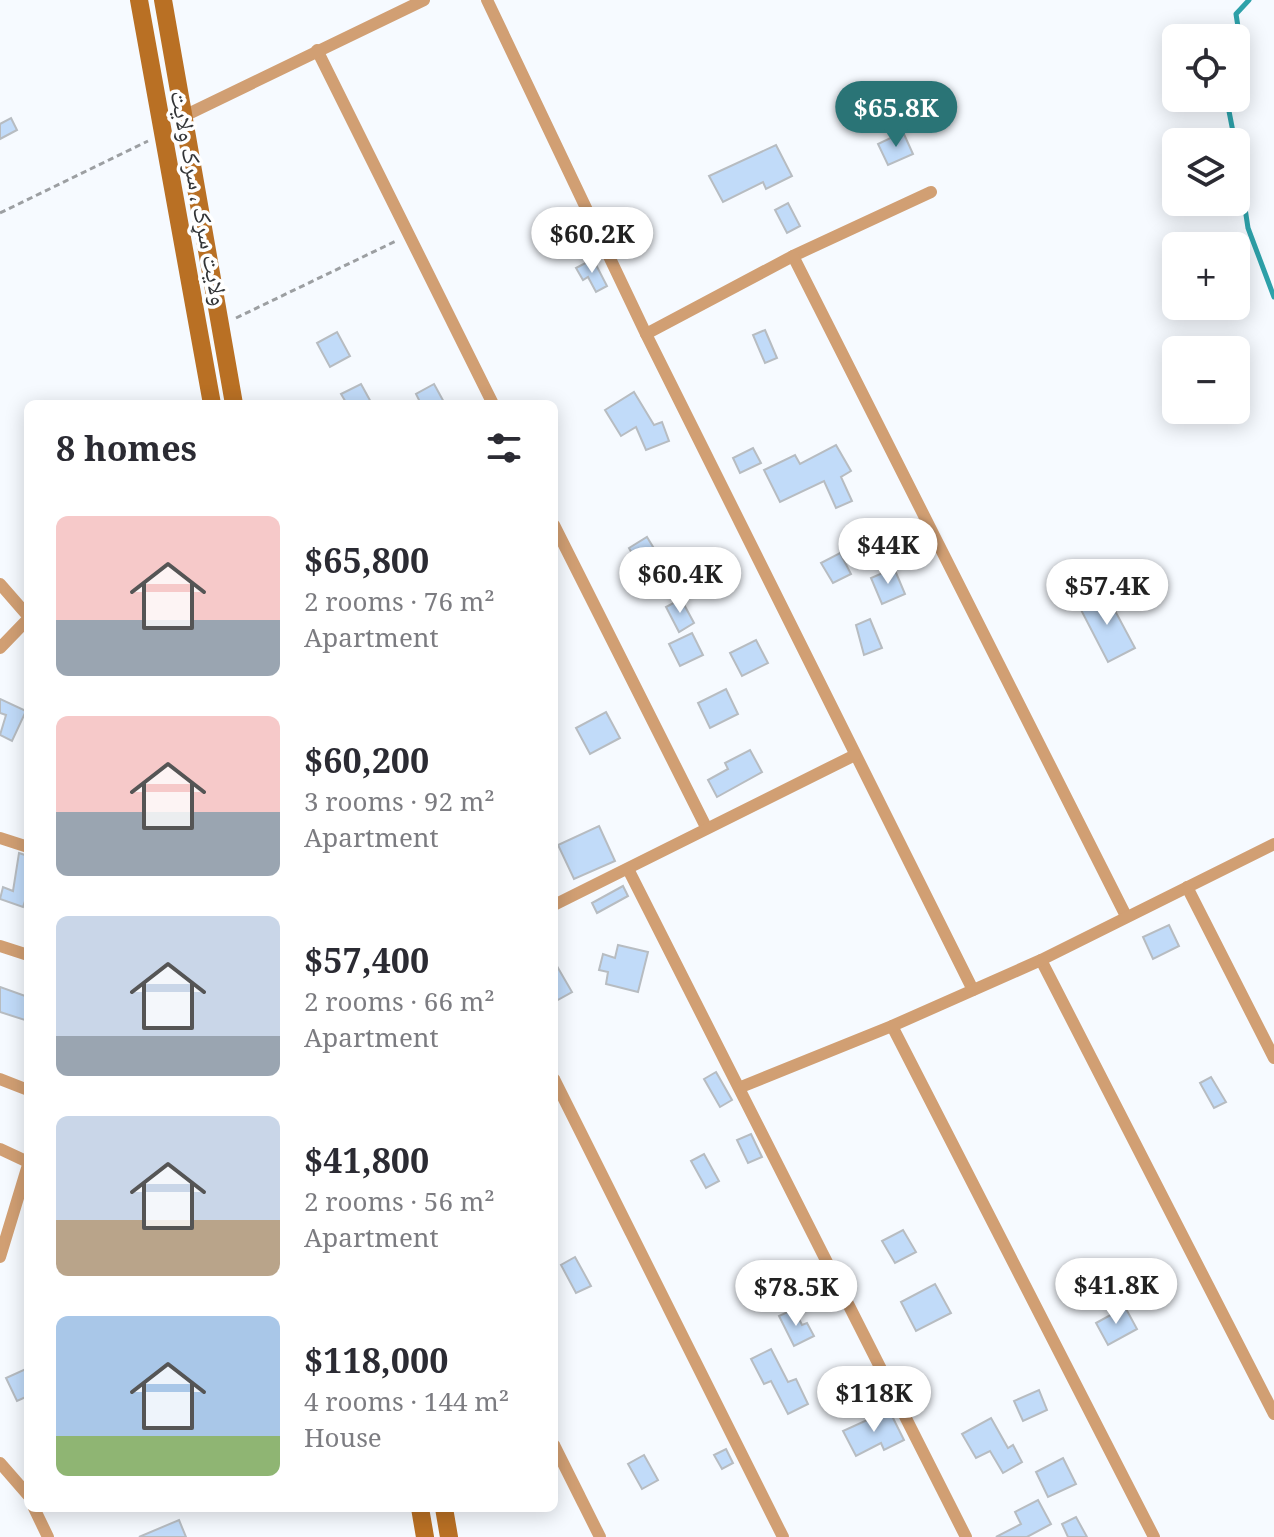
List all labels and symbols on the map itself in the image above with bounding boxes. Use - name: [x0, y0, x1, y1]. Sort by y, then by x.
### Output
- pin: $65.8K: [831, 81, 961, 149]
- street label: ولایت سړک ، سرک ولایت: [163, 87, 238, 308]
- pin: $60.2K: [527, 207, 657, 275]
- pin: $44K: [841, 518, 935, 586]
- pin: $60.4K: [615, 547, 745, 615]
- pin: $57.4K: [1042, 559, 1172, 627]
- pin: $41.8K: [1051, 1258, 1181, 1326]
- pin: $78.5K: [731, 1260, 861, 1328]
- pin: $118K: [818, 1366, 930, 1434]

